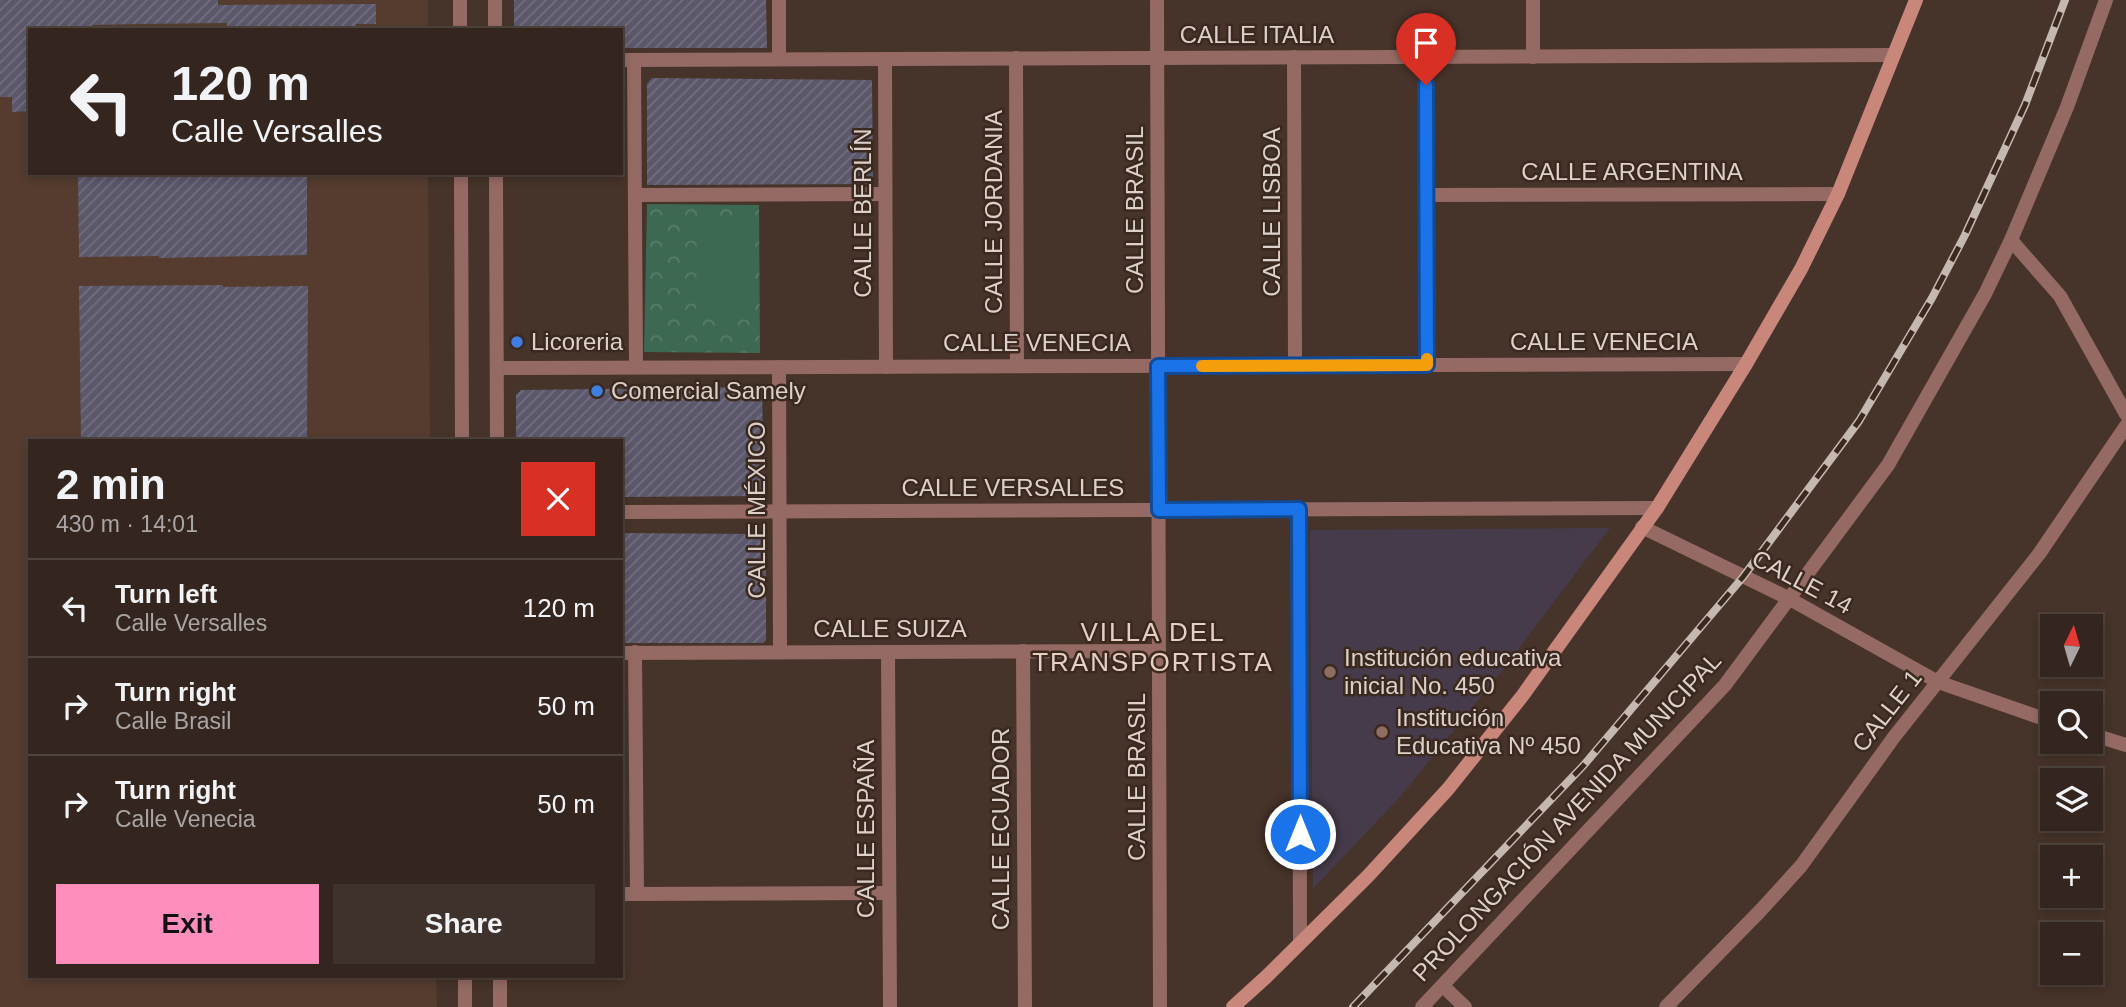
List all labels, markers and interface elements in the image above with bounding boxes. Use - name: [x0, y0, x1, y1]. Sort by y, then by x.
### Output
- pin: [1396, 13, 1456, 85]
- street label: CALLE ITALIA: [1180, 21, 1334, 48]
- icon: arrive: [1407, 24, 1445, 62]
- icon: left: [56, 56, 147, 147]
- text: 120 m: [171, 56, 310, 110]
- street label: CALLE JORDANIA: [980, 110, 1007, 314]
- text: Calle Versalles: [171, 113, 383, 149]
- street label: CALLE BRASIL: [1121, 126, 1148, 294]
- street label: CALLE LISBOA: [1258, 127, 1285, 297]
- street label: CALLE BERLÍN: [849, 128, 876, 298]
- street label: CALLE ARGENTINA: [1521, 158, 1743, 185]
- place label: Licoreria: [531, 328, 624, 355]
- street label: CALLE VENECIA: [1510, 328, 1698, 355]
- street label: CALLE VENECIA: [943, 329, 1131, 356]
- marker: Licoreria: [509, 334, 525, 350]
- place label: Comercial Samely: [611, 377, 806, 404]
- marker: Comercial Samely: [589, 383, 605, 399]
- street label: CALLE MÉXICO: [743, 421, 770, 599]
- text: 2 min: [56, 461, 166, 508]
- button: close: [521, 462, 595, 536]
- street label: CALLE VERSALLES: [902, 474, 1124, 501]
- text: 430 m · 14:01: [56, 511, 198, 537]
- street label: CALLE 14: [1748, 544, 1857, 619]
- text: Turn left: [115, 579, 217, 609]
- icon: left: [56, 589, 94, 627]
- text: 120 m: [523, 593, 595, 623]
- text: Calle Versalles: [115, 610, 267, 636]
- north arrow: [2040, 614, 2104, 677]
- map controls: [2040, 614, 2103, 985]
- street label: CALLE SUIZA: [813, 615, 967, 642]
- district label: VILLA DEL TRANSPORTISTA: [1032, 617, 1274, 677]
- place label: Institución educativa inicial No. 450: [1344, 644, 1562, 699]
- street label: PROLONGACIÓN AVENIDA MUNICIPAL: [1407, 647, 1726, 986]
- marker: Institución educativa inicial No. 450: [1322, 664, 1338, 680]
- street label: CALLE 1: [1846, 665, 1927, 757]
- text: Turn right: [115, 677, 236, 707]
- icon: right: [56, 687, 94, 725]
- text: 50 m: [537, 691, 595, 721]
- button: search: [2040, 691, 2103, 754]
- street label: CALLE BRASIL: [1123, 693, 1150, 861]
- place label: Institución Educativa Nº 450: [1396, 704, 1581, 759]
- text: Calle Brasil: [115, 708, 231, 734]
- marker: Institución Educativa Nº 450: [1374, 724, 1390, 740]
- street label: CALLE ECUADOR: [987, 728, 1014, 930]
- street label: CALLE ESPAÑA: [852, 740, 879, 918]
- button: layers: [2040, 768, 2103, 831]
- text: Turn right: [115, 775, 236, 805]
- icon: right: [56, 785, 94, 823]
- text: 50 m: [537, 789, 595, 819]
- position arrow: [1263, 797, 1337, 871]
- text: Calle Venecia: [115, 806, 256, 832]
- button: +: [2040, 845, 2103, 908]
- button: Exit: [56, 884, 319, 964]
- button: Share: [333, 884, 595, 964]
- button: −: [2040, 922, 2103, 985]

